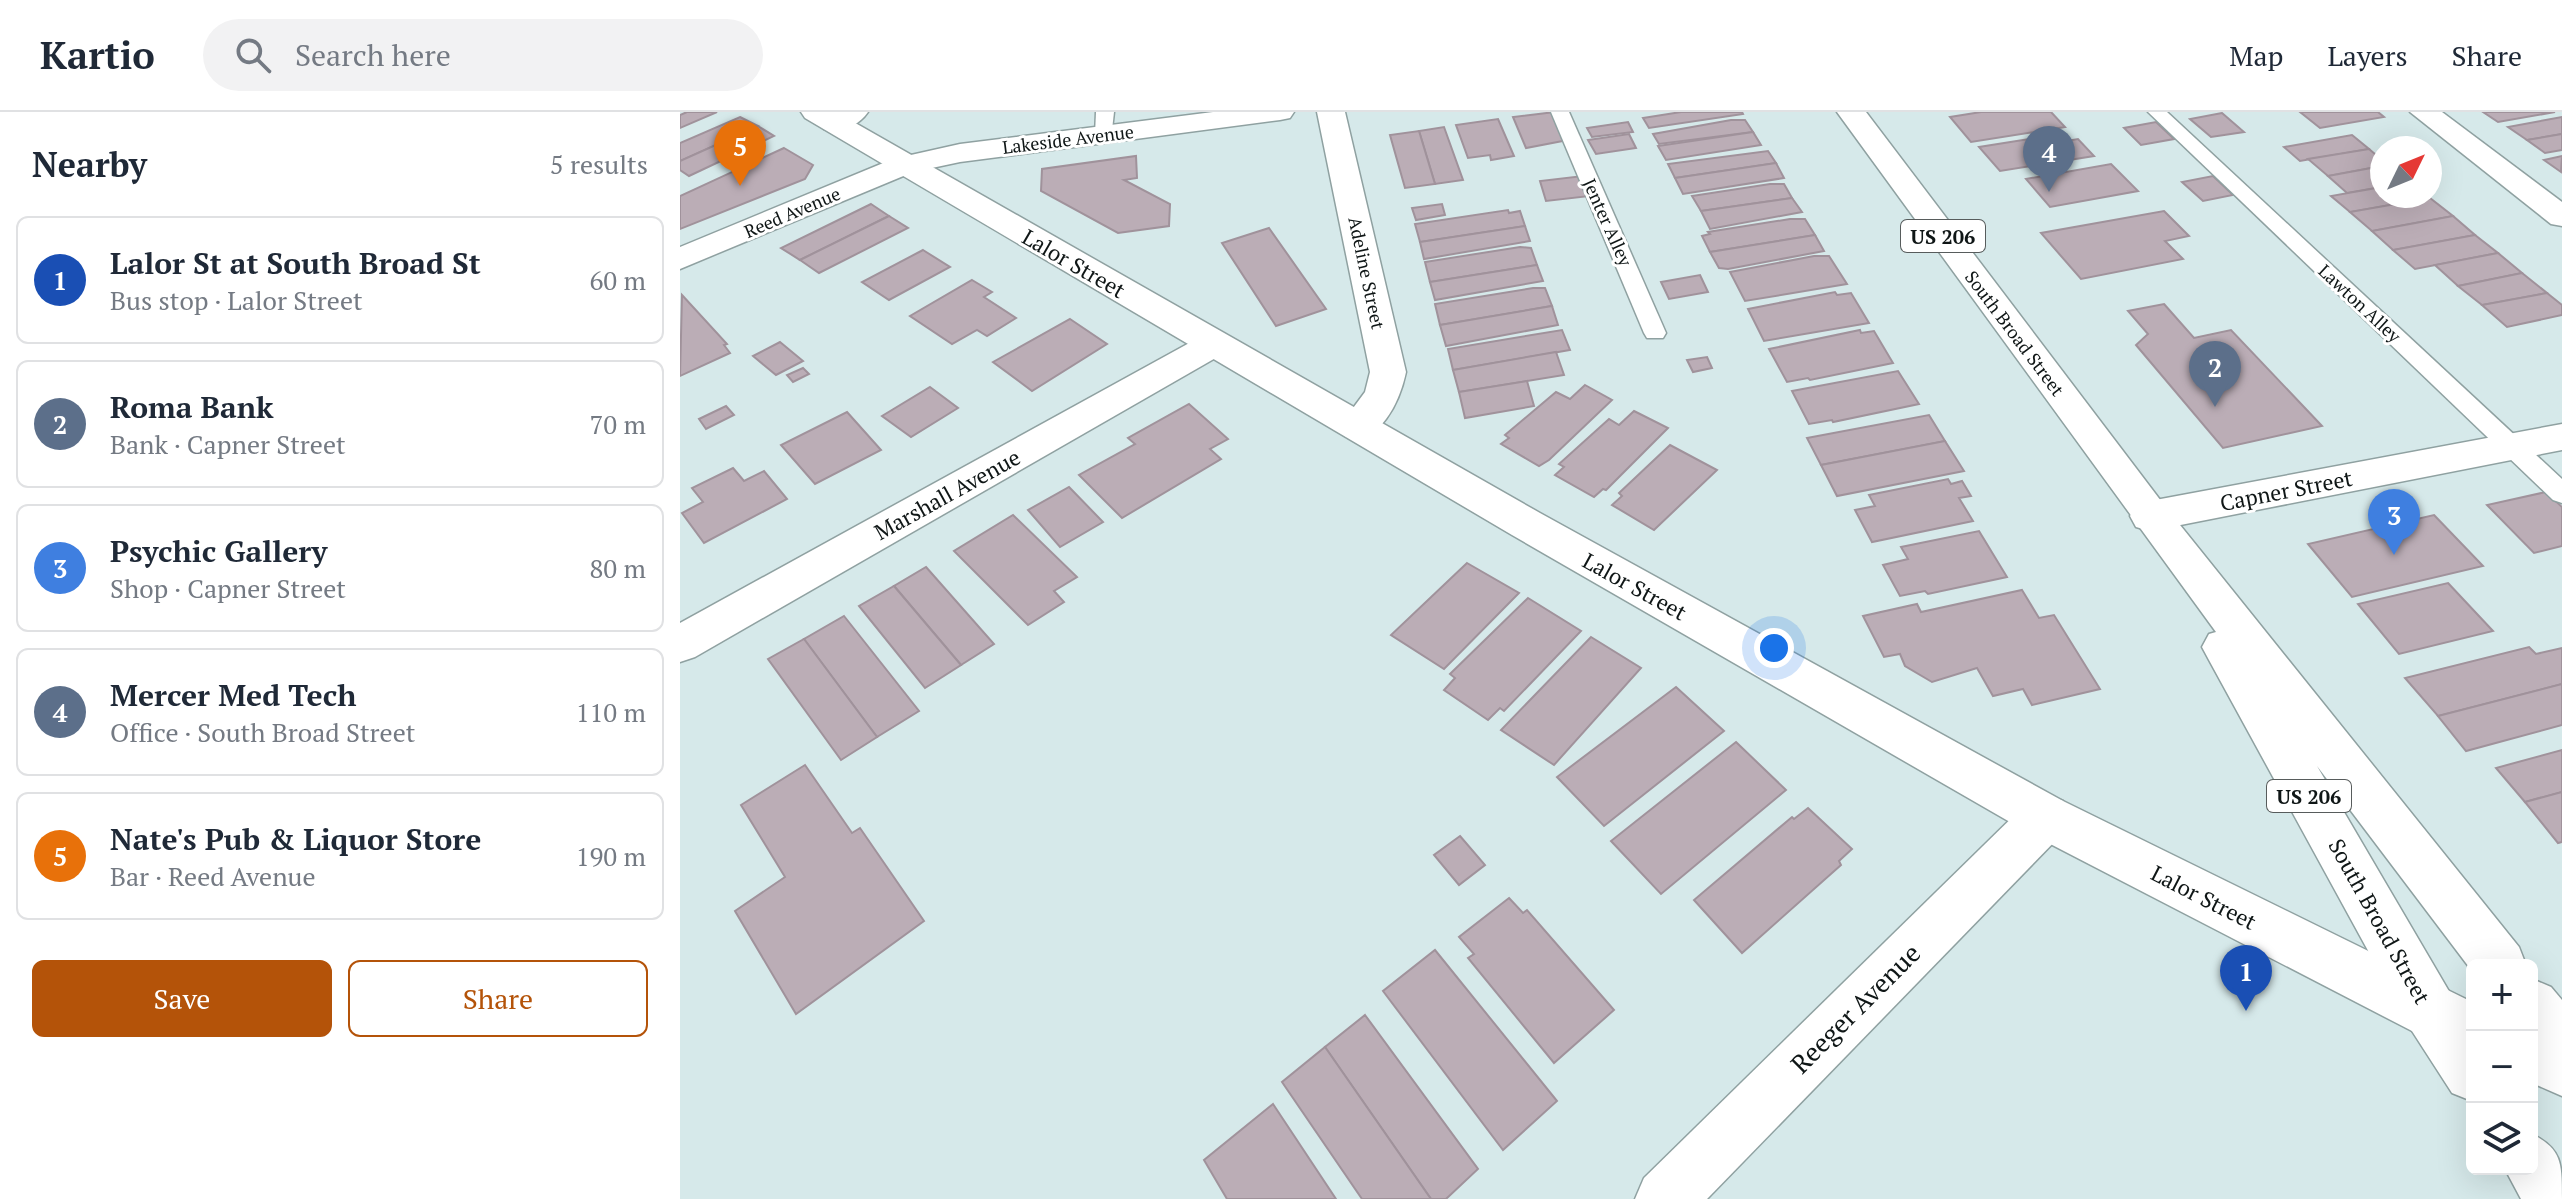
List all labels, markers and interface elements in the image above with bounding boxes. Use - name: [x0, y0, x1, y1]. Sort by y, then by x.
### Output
- search box: [203, 19, 763, 91]
- text: Kartio: [40, 30, 155, 80]
- icon: search: [231, 33, 275, 77]
- text: Search here: [295, 35, 451, 75]
- text: Map: [2229, 37, 2283, 74]
- text: Layers: [2327, 37, 2408, 74]
- text: Share: [2452, 37, 2522, 74]
- street label: Lakeside Avenue: [1001, 119, 1135, 159]
- pin: 5: [714, 120, 766, 186]
- pin: 4: [2023, 126, 2075, 192]
- north arrow: [2370, 136, 2442, 208]
- text: Nearby: [32, 142, 147, 187]
- text: 5 results: [550, 147, 648, 181]
- street label: Jenter Alley: [1578, 174, 1638, 270]
- street label: Reed Avenue: [740, 181, 844, 243]
- street label: Adeline Street: [1343, 215, 1391, 332]
- road number: US 206: [1901, 220, 1985, 252]
- street label: Lalor Street: [1017, 222, 1131, 304]
- text: Lalor St at South Broad St: [110, 243, 481, 283]
- street label: Lawton Alley: [2314, 259, 2407, 348]
- text: 1: [53, 263, 67, 297]
- text: 60 m: [590, 263, 646, 297]
- street label: South Broad Street: [1960, 265, 2070, 401]
- text: Bus stop · Lalor Street: [110, 283, 363, 317]
- pin: 2: [2189, 341, 2241, 407]
- text: Roma Bank: [110, 387, 274, 427]
- text: 2: [53, 407, 67, 441]
- text: 70 m: [590, 407, 646, 441]
- text: Bank · Capner Street: [110, 427, 346, 461]
- street label: Marshall Avenue: [869, 442, 1025, 546]
- street label: Capner Street: [2217, 463, 2355, 517]
- pin: 3: [2368, 489, 2420, 555]
- text: Psychic Gallery: [110, 531, 327, 571]
- street label: Lalor Street: [1578, 546, 1692, 626]
- text: 3: [53, 551, 67, 585]
- text: 80 m: [590, 551, 646, 585]
- text: Shop · Capner Street: [110, 571, 346, 605]
- your location: [1754, 628, 1794, 668]
- text: Mercer Med Tech: [110, 675, 356, 715]
- text: 4: [53, 695, 67, 729]
- text: 110 m: [576, 695, 646, 729]
- text: Office · South Broad Street: [110, 715, 415, 749]
- road number: US 206: [2267, 780, 2351, 812]
- text: Nate's Pub & Liquor Store: [110, 819, 481, 859]
- street label: South Broad Street: [2323, 833, 2437, 1009]
- text: 5: [53, 839, 67, 873]
- text: 190 m: [576, 839, 646, 873]
- street label: Lalor Street: [2146, 858, 2262, 936]
- text: Bar · Reed Avenue: [110, 859, 316, 893]
- street label: Reeger Avenue: [1783, 936, 1927, 1080]
- pin: 1: [2220, 945, 2272, 1011]
- map controls: [2466, 959, 2538, 1175]
- button: +: [2466, 959, 2538, 1031]
- button: Save: [32, 960, 332, 1037]
- button: Share: [348, 960, 648, 1037]
- button: −: [2466, 1031, 2538, 1103]
- button: layers: [2466, 1103, 2538, 1175]

